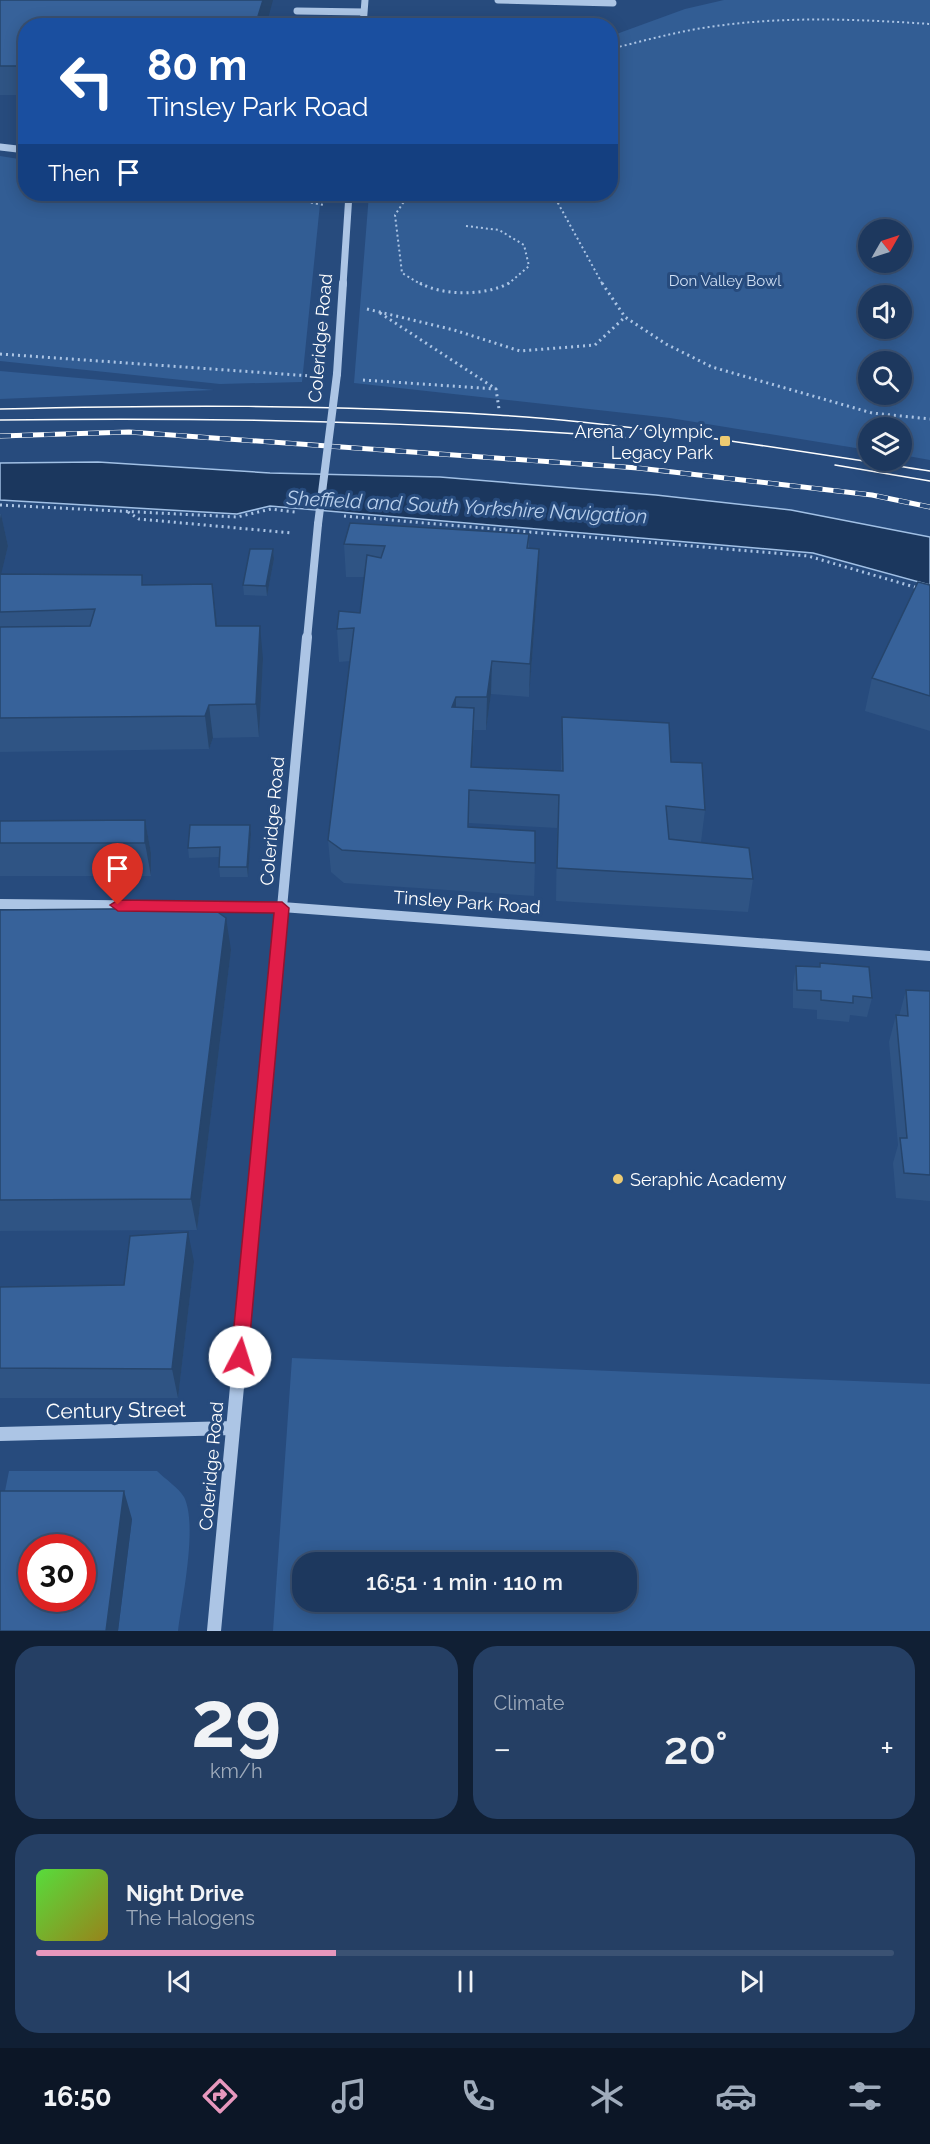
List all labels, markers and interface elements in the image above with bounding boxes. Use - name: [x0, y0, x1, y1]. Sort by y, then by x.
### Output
- text: 80 m: [147, 41, 247, 90]
- icon: left: [48, 42, 126, 120]
- text: Tinsley Park Road: [147, 91, 369, 122]
- icon: arrive: [112, 156, 145, 189]
- text: Then: [48, 160, 100, 186]
- north arrow: [858, 219, 912, 273]
- map controls: [858, 219, 912, 471]
- park label: Don Valley Bowl: [669, 272, 782, 290]
- street label: Coleridge Road: [304, 273, 336, 403]
- button: sound: [858, 285, 912, 339]
- button: search: [858, 351, 912, 405]
- button: layers: [858, 417, 912, 471]
- place label: Arena / Olympic Legacy Park: [575, 421, 713, 463]
- marker: Arena / Olympic Legacy Park: [718, 434, 732, 448]
- water label: Sheffield and South Yorkshire Navigation: [285, 486, 648, 528]
- street label: Coleridge Road: [256, 756, 288, 886]
- pin: [92, 843, 143, 905]
- icon: arrive: [101, 852, 134, 885]
- street label: Tinsley Park Road: [393, 886, 541, 918]
- place label: Seraphic Academy: [630, 1169, 787, 1190]
- marker: Seraphic Academy: [611, 1172, 625, 1186]
- position arrow: [208, 1325, 272, 1389]
- street label: Century Street: [46, 1396, 186, 1424]
- street label: Coleridge Road: [195, 1401, 227, 1531]
- speed limit sign: 30: [18, 1534, 96, 1612]
- text: 16:51 · 1 min · 110 m: [366, 1569, 563, 1595]
- text: 29: [191, 1674, 281, 1765]
- text: Climate: [494, 1691, 565, 1715]
- text: 20°: [664, 1722, 728, 1775]
- text: −: [494, 1729, 511, 1768]
- text: +: [880, 1729, 894, 1768]
- text: km/h: [210, 1759, 263, 1783]
- text: Night Drive: [126, 1880, 244, 1906]
- text: The Halogens: [126, 1906, 255, 1930]
- icon: previous: [163, 1965, 196, 1998]
- icon: pause: [449, 1965, 482, 1998]
- icon: next: [735, 1965, 768, 1998]
- icon: directions: [199, 2075, 241, 2117]
- icon: music: [328, 2075, 370, 2117]
- icon: phone: [457, 2075, 499, 2117]
- icon: climate: [586, 2075, 628, 2117]
- icon: car: [715, 2075, 757, 2117]
- icon: filters: [844, 2075, 886, 2117]
- text: 16:50: [44, 2081, 112, 2112]

